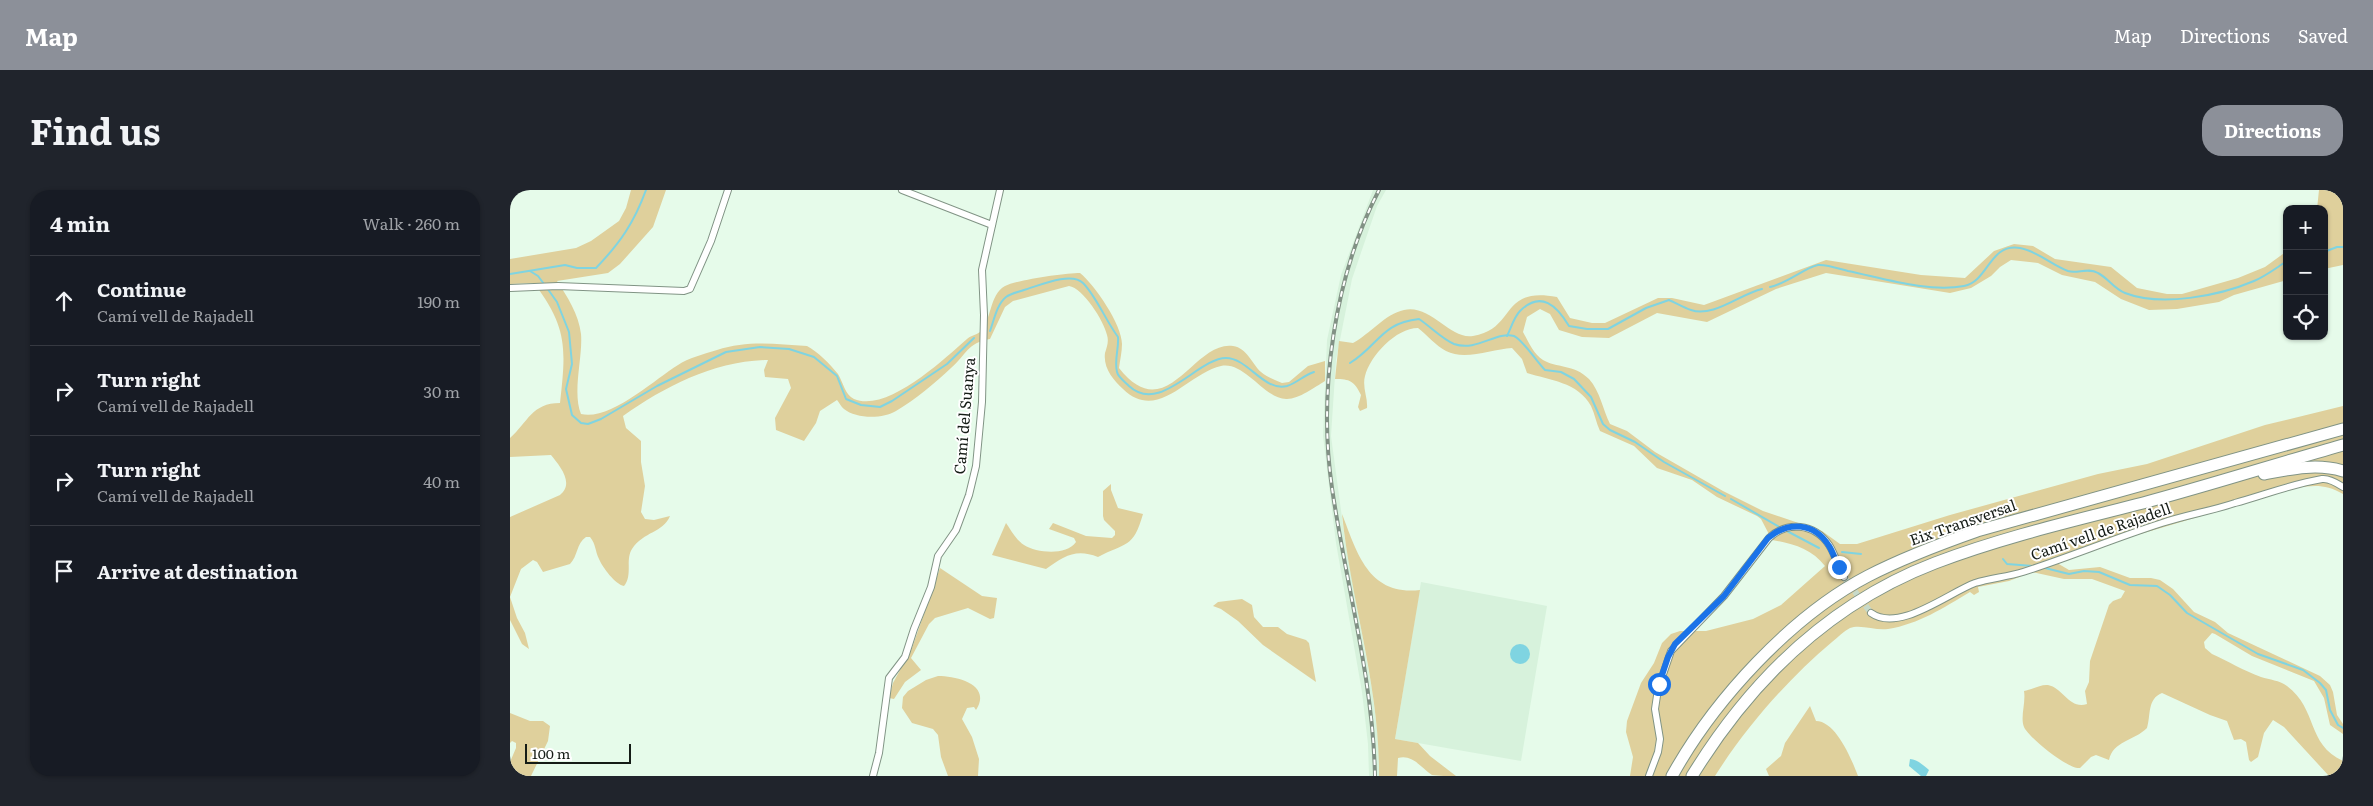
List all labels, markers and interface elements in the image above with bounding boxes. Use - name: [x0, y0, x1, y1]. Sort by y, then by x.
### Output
- text: Map: [25, 18, 78, 53]
- text: Map: [2114, 22, 2152, 49]
- text: Directions: [2180, 22, 2270, 49]
- text: Saved: [2298, 22, 2348, 49]
- text: Find us: [30, 104, 160, 156]
- button: Directions: [2202, 105, 2343, 156]
- map controls: [2283, 205, 2328, 340]
- button: +: [2283, 205, 2328, 250]
- text: 4 min: [50, 207, 110, 238]
- text: Walk · 260 m: [363, 211, 460, 235]
- button: −: [2283, 250, 2328, 295]
- text: Continue: [97, 275, 186, 303]
- icon: ahead: [50, 287, 78, 315]
- text: 190 m: [417, 289, 460, 313]
- button: locate: [2283, 295, 2328, 340]
- text: Camí vell de Rajadell: [97, 303, 254, 327]
- street label: Camí del Suanya: [947, 356, 980, 475]
- text: Turn right: [97, 365, 201, 393]
- icon: right: [50, 377, 78, 405]
- text: 30 m: [423, 379, 460, 403]
- text: Camí vell de Rajadell: [97, 393, 254, 417]
- text: Turn right: [97, 455, 201, 483]
- icon: right: [50, 467, 78, 495]
- text: 40 m: [423, 469, 460, 493]
- text: Camí vell de Rajadell: [97, 483, 254, 507]
- street label: Eix Transversal: [1906, 493, 2019, 551]
- street label: Camí vell de Rajadell: [2027, 496, 2174, 565]
- route end: [1828, 556, 1851, 579]
- icon: arrive: [50, 557, 78, 585]
- text: Arrive at destination: [97, 557, 298, 585]
- route start: [1648, 673, 1671, 696]
- scale bar: [525, 741, 631, 764]
- text: 100 m: [532, 743, 570, 763]

